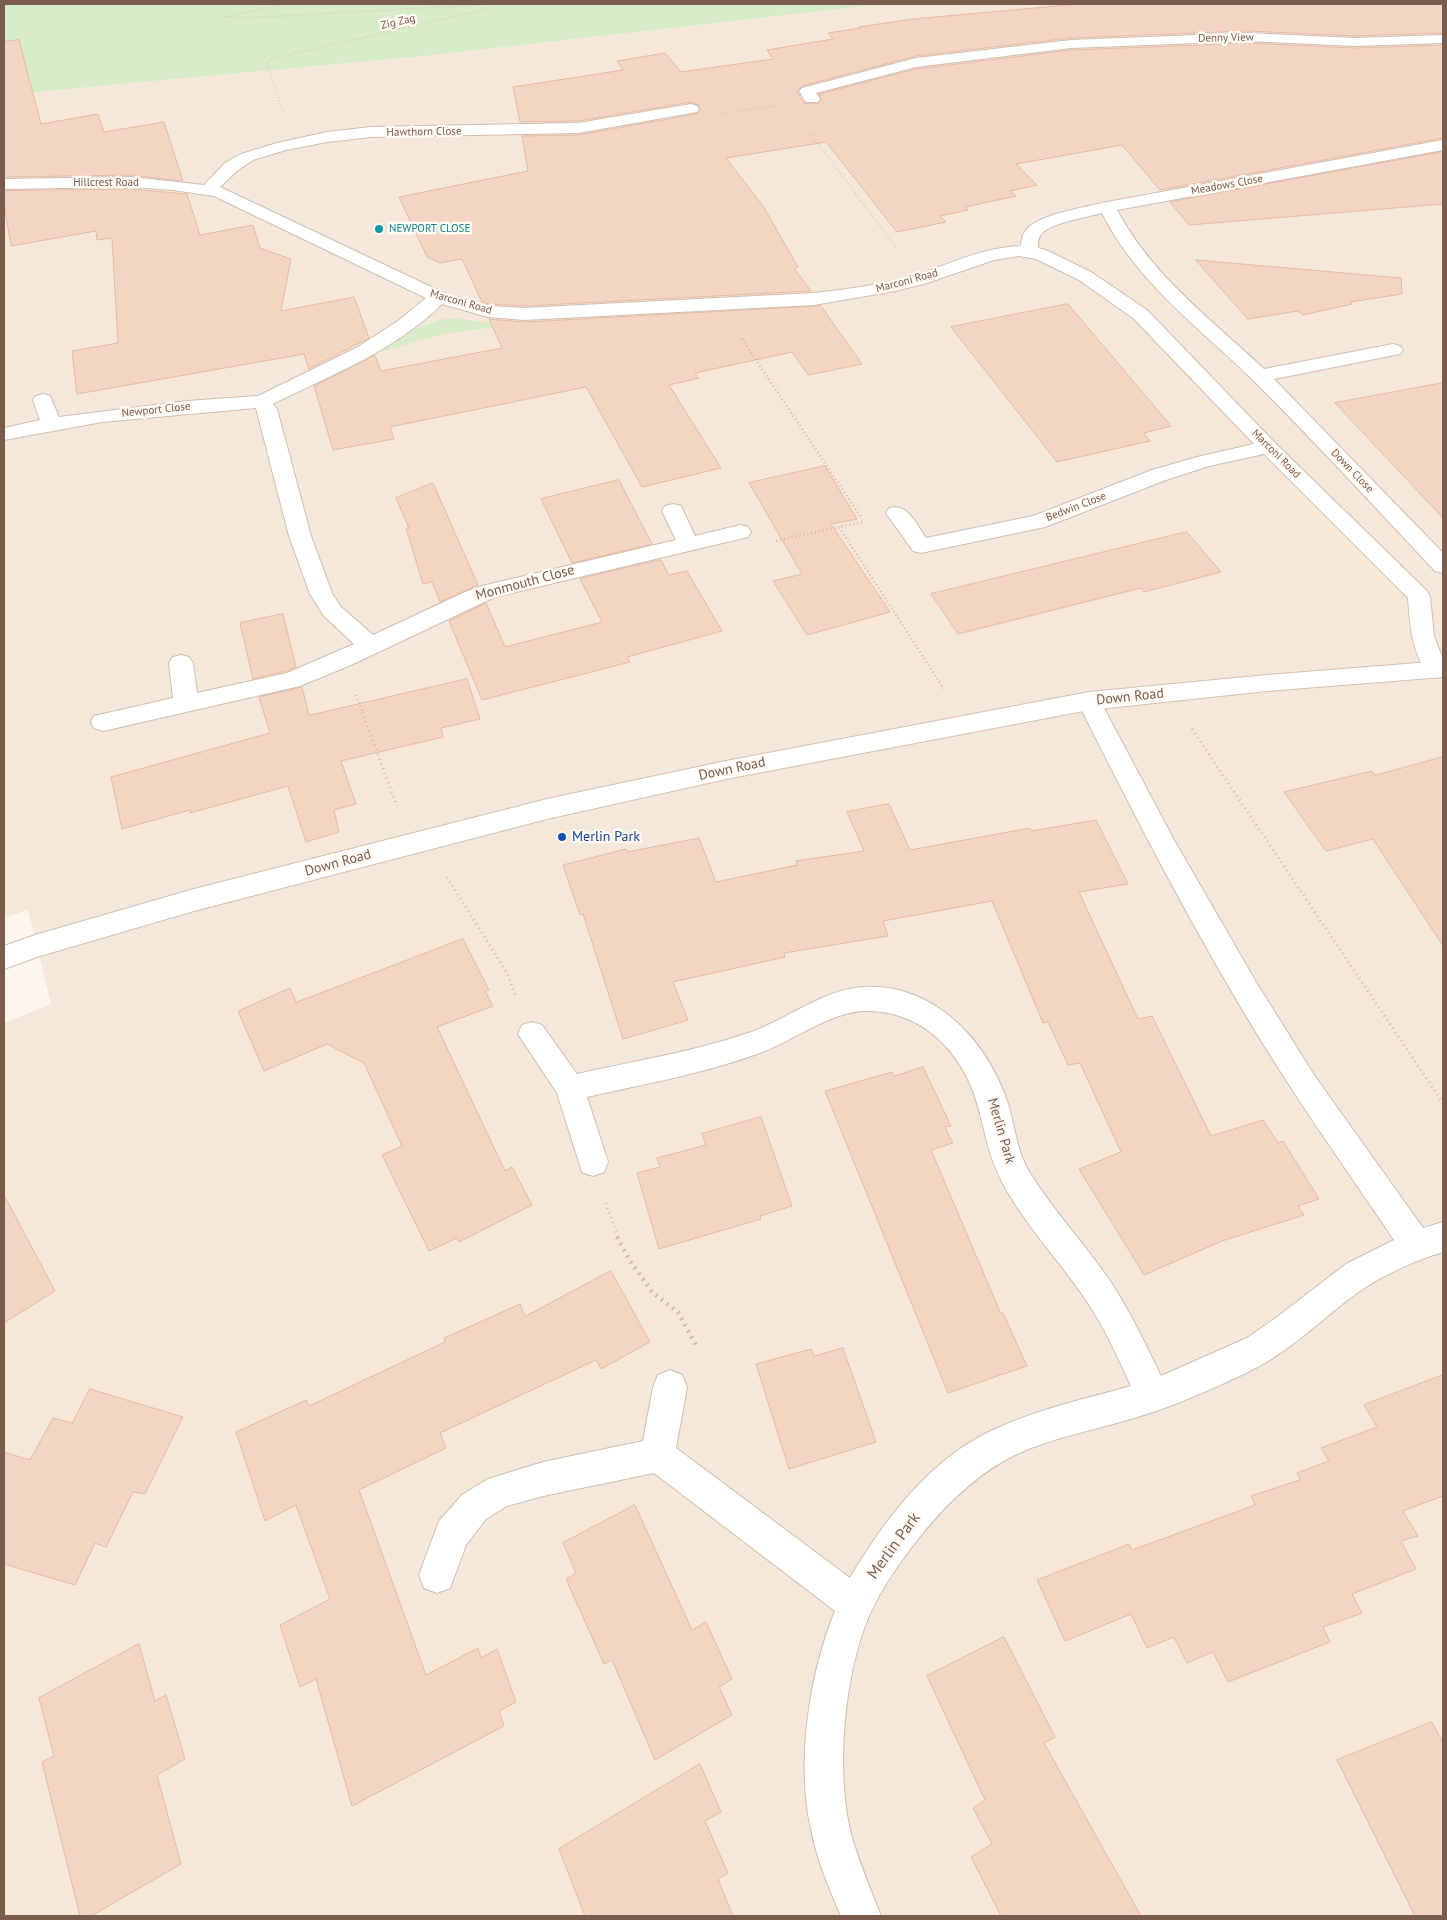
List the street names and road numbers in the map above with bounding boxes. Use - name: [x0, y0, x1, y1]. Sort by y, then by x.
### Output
- street label: Zig Zag: [380, 12, 416, 32]
- street label: Denny View: [1198, 31, 1254, 45]
- street label: Hawthorn Close: [386, 125, 462, 139]
- street label: Meadows Close: [1190, 172, 1264, 198]
- street label: Hillcrest Road: [73, 176, 139, 190]
- street label: Marconi Road: [875, 266, 939, 296]
- street label: Marconi Road: [429, 287, 493, 317]
- street label: Newport Close: [121, 400, 191, 420]
- street label: Marconi Road: [1249, 427, 1303, 481]
- street label: Down Close: [1328, 446, 1376, 496]
- street label: Bedwin Close: [1044, 489, 1108, 525]
- street label: Monmouth Close: [474, 562, 576, 604]
- street label: Down Road: [1095, 685, 1165, 709]
- street label: Down Road: [697, 754, 767, 784]
- street label: Down Road: [303, 846, 373, 880]
- street label: Merlin Park: [984, 1096, 1018, 1166]
- street label: Merlin Park: [863, 1509, 925, 1583]

